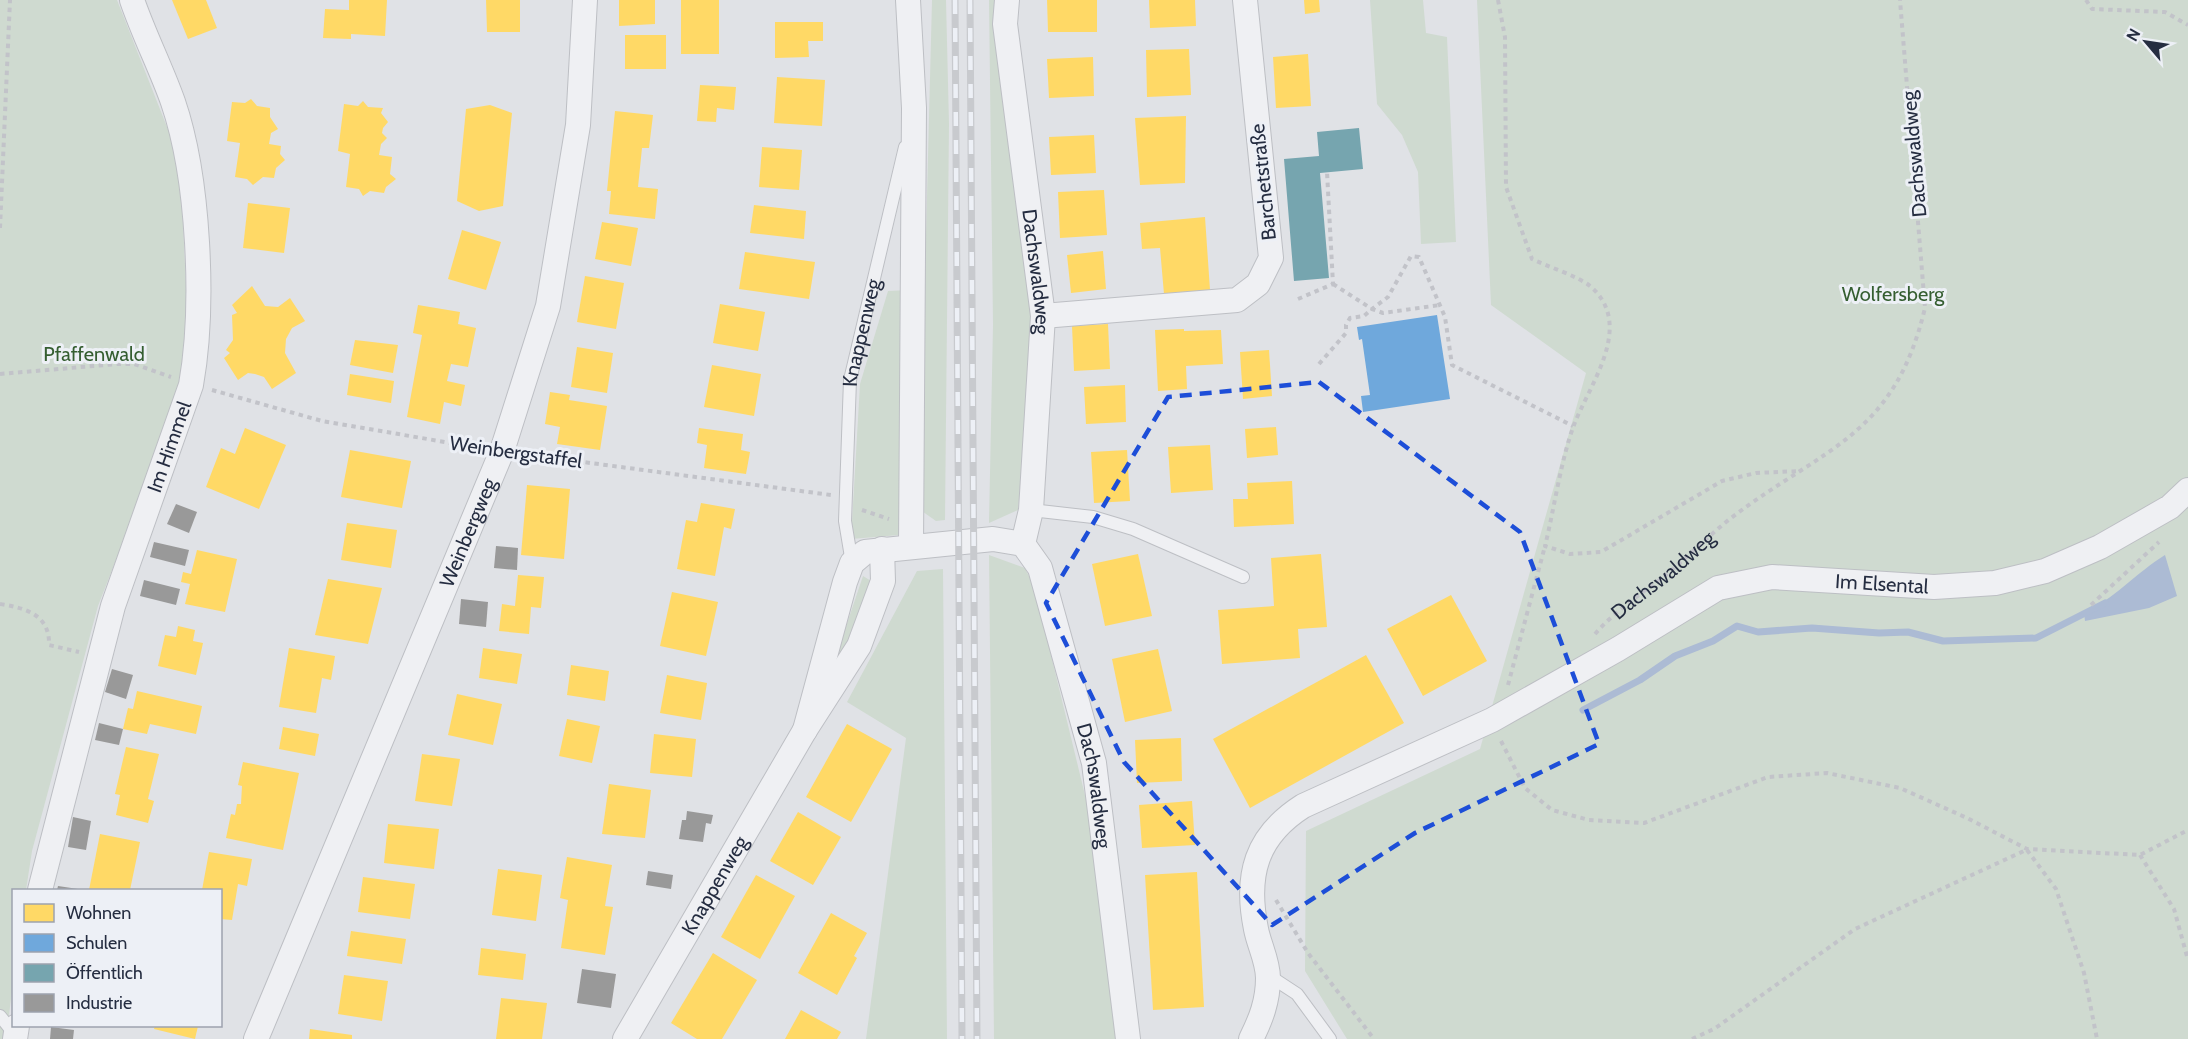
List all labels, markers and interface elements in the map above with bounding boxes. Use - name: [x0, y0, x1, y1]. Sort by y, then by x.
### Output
- north arrow: [2116, 12, 2176, 72]
- text: N: [2122, 25, 2144, 45]
- street label: Dachswaldweg: [1896, 89, 1931, 218]
- street label: Barchetstraße: [1245, 123, 1281, 241]
- street label: Dachswaldweg: [1017, 208, 1055, 336]
- street label: Knappenweg: [838, 276, 886, 387]
- park label: Wolfersberg: [1842, 282, 1945, 306]
- park label: Pfaffenwald: [43, 342, 145, 366]
- street label: Im Himmel: [142, 398, 196, 496]
- street label: Weinbergstaffel: [448, 431, 584, 473]
- street label: Weinbergweg: [434, 473, 502, 591]
- street label: Dachswaldweg: [1606, 525, 1720, 624]
- street label: Im Elsental: [1834, 569, 1929, 599]
- street label: Dachswaldweg: [1072, 721, 1117, 851]
- street label: Knappenweg: [676, 831, 753, 939]
- legend: [12, 889, 222, 1027]
- text: Wohnen: [66, 902, 131, 924]
- text: Schulen: [66, 932, 127, 954]
- text: Öffentlich: [66, 962, 143, 984]
- text: Industrie: [66, 992, 132, 1014]

